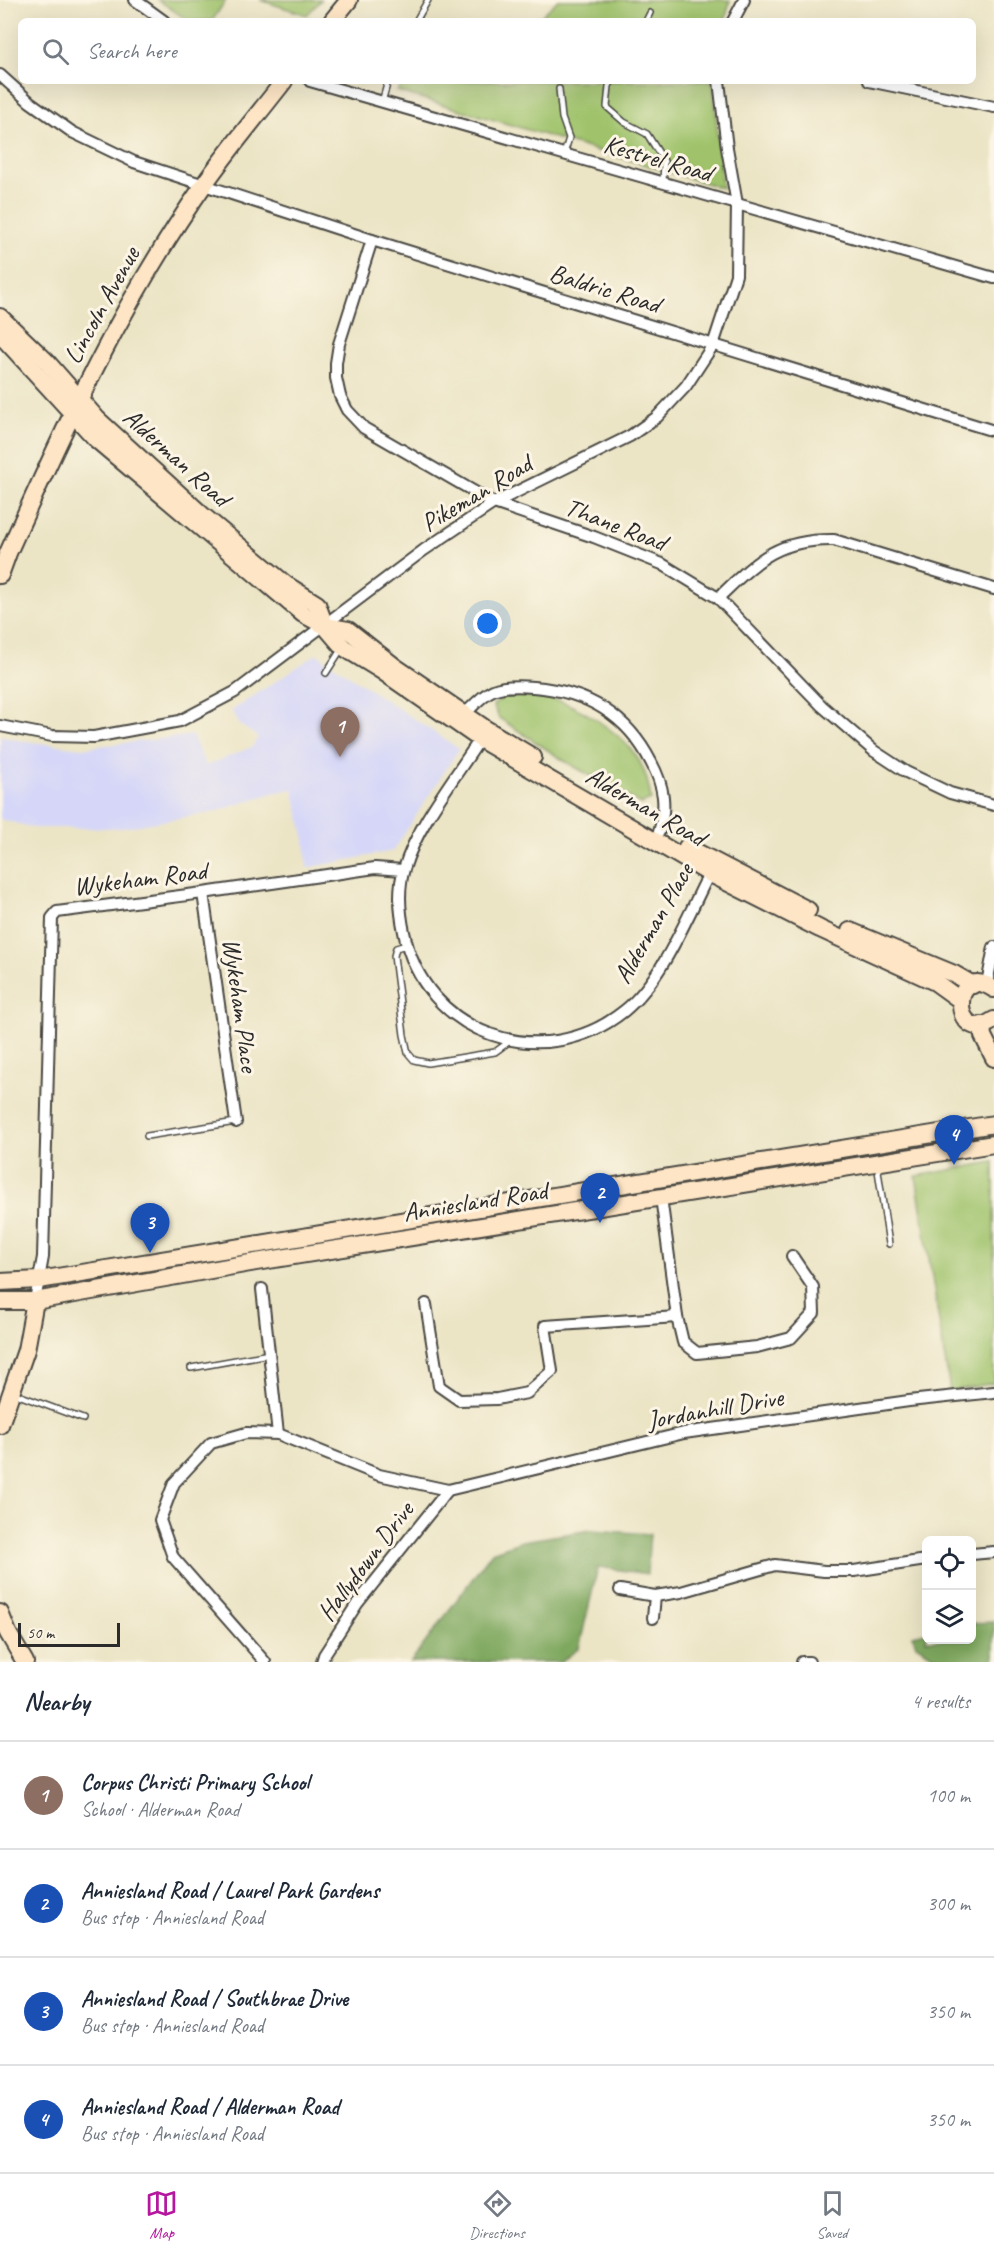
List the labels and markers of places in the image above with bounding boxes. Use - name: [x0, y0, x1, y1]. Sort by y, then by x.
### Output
- pin: 1: [320, 708, 360, 757]
- pin: 4: [934, 1116, 974, 1165]
- pin: 2: [580, 1174, 620, 1223]
- pin: 3: [130, 1204, 170, 1253]

